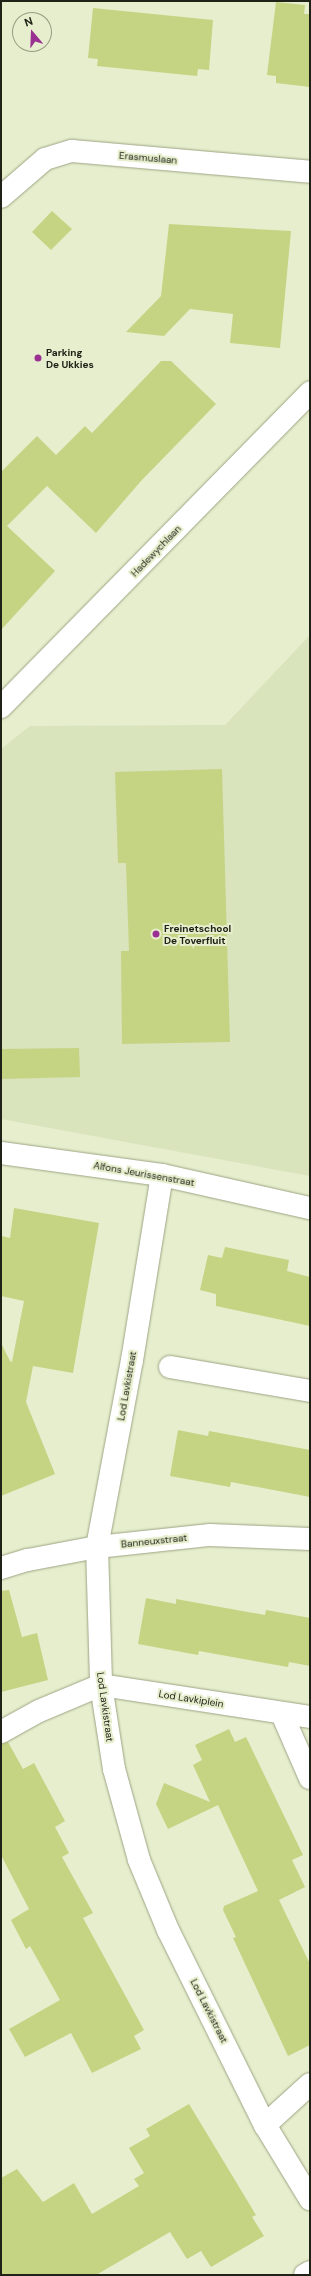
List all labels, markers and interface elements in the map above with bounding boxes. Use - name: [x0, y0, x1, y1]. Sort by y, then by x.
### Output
- north arrow: [12, 12, 52, 52]
- text: N: [22, 14, 34, 30]
- street label: Erasmuslaan: [118, 149, 178, 167]
- place label: Parking De Ukkies: [46, 346, 94, 370]
- marker: Parking De Ukkies: [33, 353, 43, 363]
- street label: Hadewychlaan: [128, 523, 184, 579]
- place label: Freinetschool De Toverfluit: [164, 922, 231, 946]
- marker: Freinetschool De Toverfluit: [151, 929, 161, 939]
- street label: Alfons Jeurissenstraat: [92, 1159, 196, 1189]
- street label: Lod Lavkistraat: [115, 1350, 139, 1422]
- street label: Banneuxstraat: [120, 1532, 188, 1550]
- street label: Lod Lavkistraat: [94, 1671, 116, 1743]
- street label: Lod Lavkiplein: [158, 1688, 224, 1710]
- street label: Lod Lavkistraat: [188, 1977, 230, 2045]

